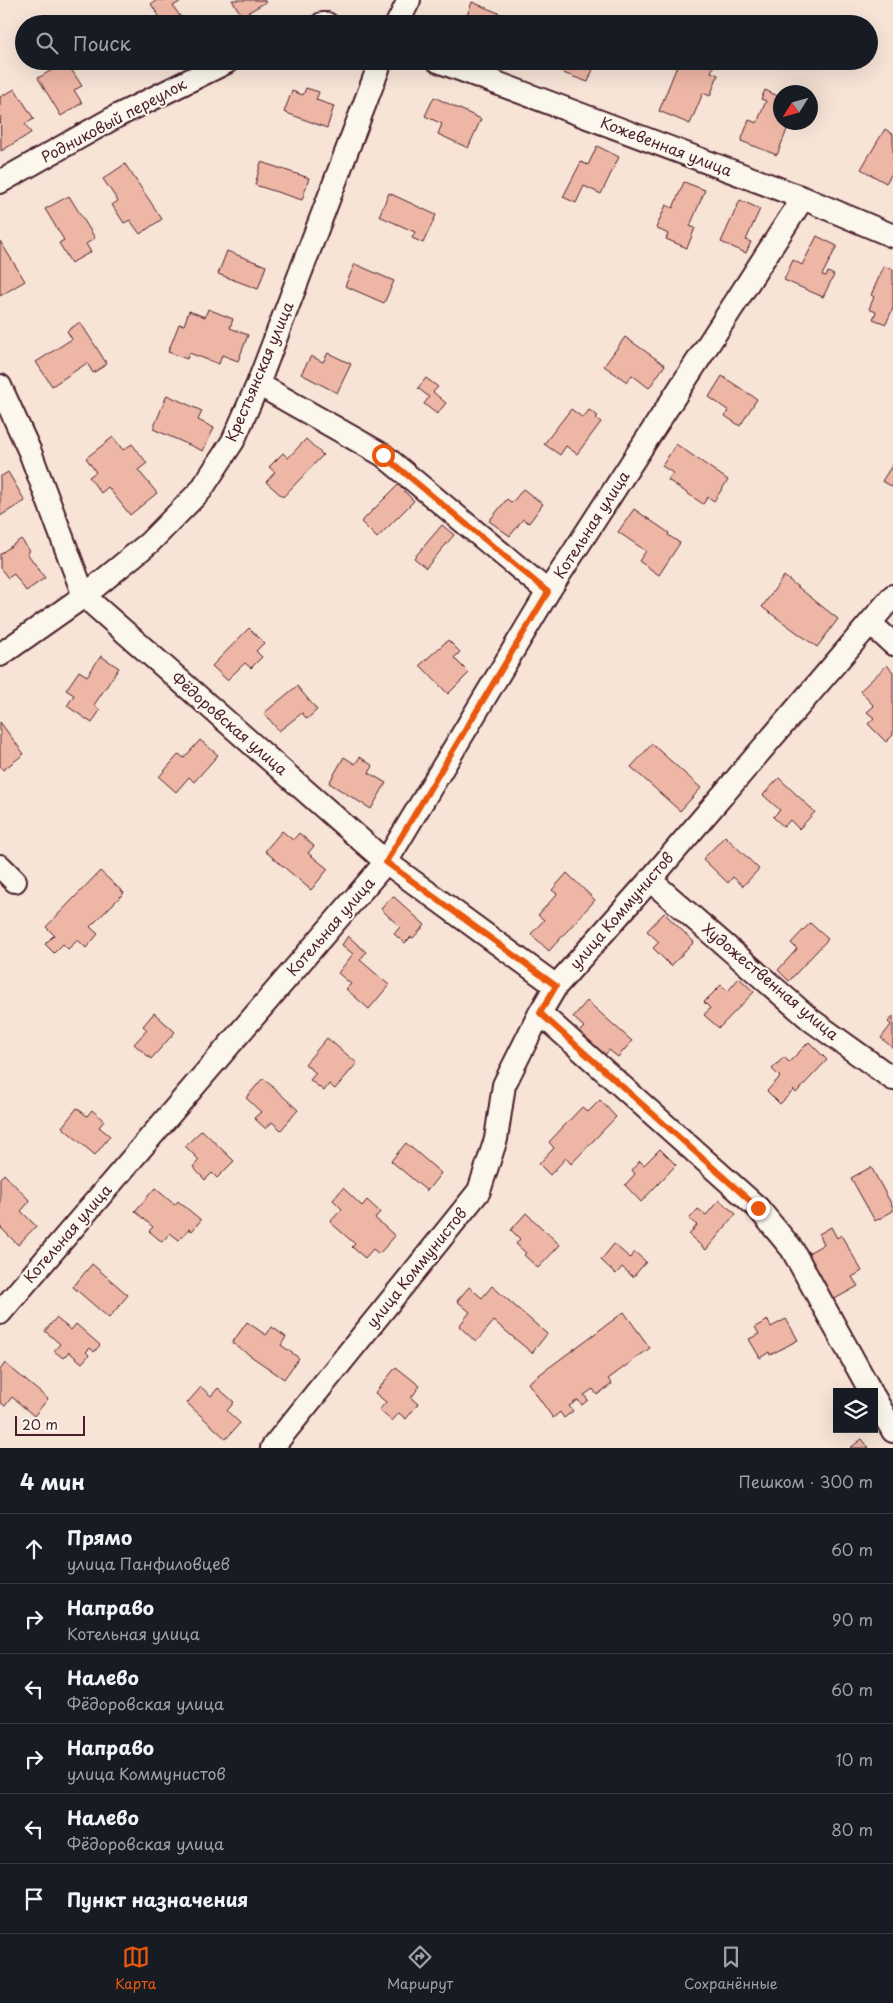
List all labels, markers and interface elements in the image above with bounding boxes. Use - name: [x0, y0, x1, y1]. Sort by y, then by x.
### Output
- search box: [15, 15, 878, 70]
- icon: search: [33, 29, 61, 57]
- text: Поиск: [73, 29, 131, 57]
- street label: Родниковый переулок: [37, 72, 190, 168]
- north arrow: [773, 85, 818, 130]
- street label: Кожевенная улица: [597, 110, 736, 182]
- street label: Крестьянская улица: [219, 297, 299, 445]
- route start: [372, 444, 395, 467]
- street label: Котельная улица: [547, 465, 635, 583]
- street label: Фёдоровская улица: [167, 666, 294, 780]
- street label: улица Коммунистов: [563, 846, 679, 974]
- street label: Котельная улица: [280, 871, 380, 981]
- street label: Художественная улица: [698, 917, 845, 1045]
- street label: Котельная улица: [17, 1178, 117, 1288]
- route end: [747, 1197, 770, 1220]
- street label: улица Коммунистов: [360, 1202, 472, 1332]
- map controls: [833, 1388, 878, 1433]
- button: layers: [833, 1388, 878, 1433]
- scale bar: [15, 1413, 85, 1436]
- text: 20 m: [22, 1414, 58, 1435]
- text: 4 мин: [20, 1465, 85, 1497]
- text: Пешком · 300 m: [739, 1469, 873, 1493]
- text: Прямо: [67, 1523, 132, 1551]
- icon: ahead: [20, 1535, 48, 1563]
- text: 60 m: [831, 1537, 873, 1561]
- text: улица Панфиловцев: [67, 1551, 230, 1575]
- text: Направо: [67, 1593, 154, 1621]
- icon: right: [20, 1605, 48, 1633]
- text: 90 m: [832, 1607, 873, 1631]
- text: Котельная улица: [67, 1621, 200, 1645]
- text: Налево: [67, 1663, 139, 1691]
- icon: left: [20, 1675, 48, 1703]
- text: 60 m: [831, 1677, 873, 1701]
- text: Фёдоровская улица: [67, 1691, 224, 1715]
- text: Направо: [67, 1733, 154, 1761]
- icon: right: [20, 1745, 48, 1773]
- text: 10 m: [836, 1747, 873, 1771]
- text: улица Коммунистов: [67, 1761, 226, 1785]
- text: Налево: [67, 1803, 139, 1831]
- icon: left: [20, 1815, 48, 1843]
- text: 80 m: [831, 1817, 873, 1841]
- text: Фёдоровская улица: [67, 1831, 224, 1855]
- icon: arrive: [20, 1885, 48, 1913]
- text: Пункт назначения: [67, 1885, 248, 1913]
- tab: Карта: [115, 1943, 156, 1994]
- tab: Маршрут: [387, 1943, 453, 1994]
- tab: Сохранённые: [684, 1943, 778, 1994]

